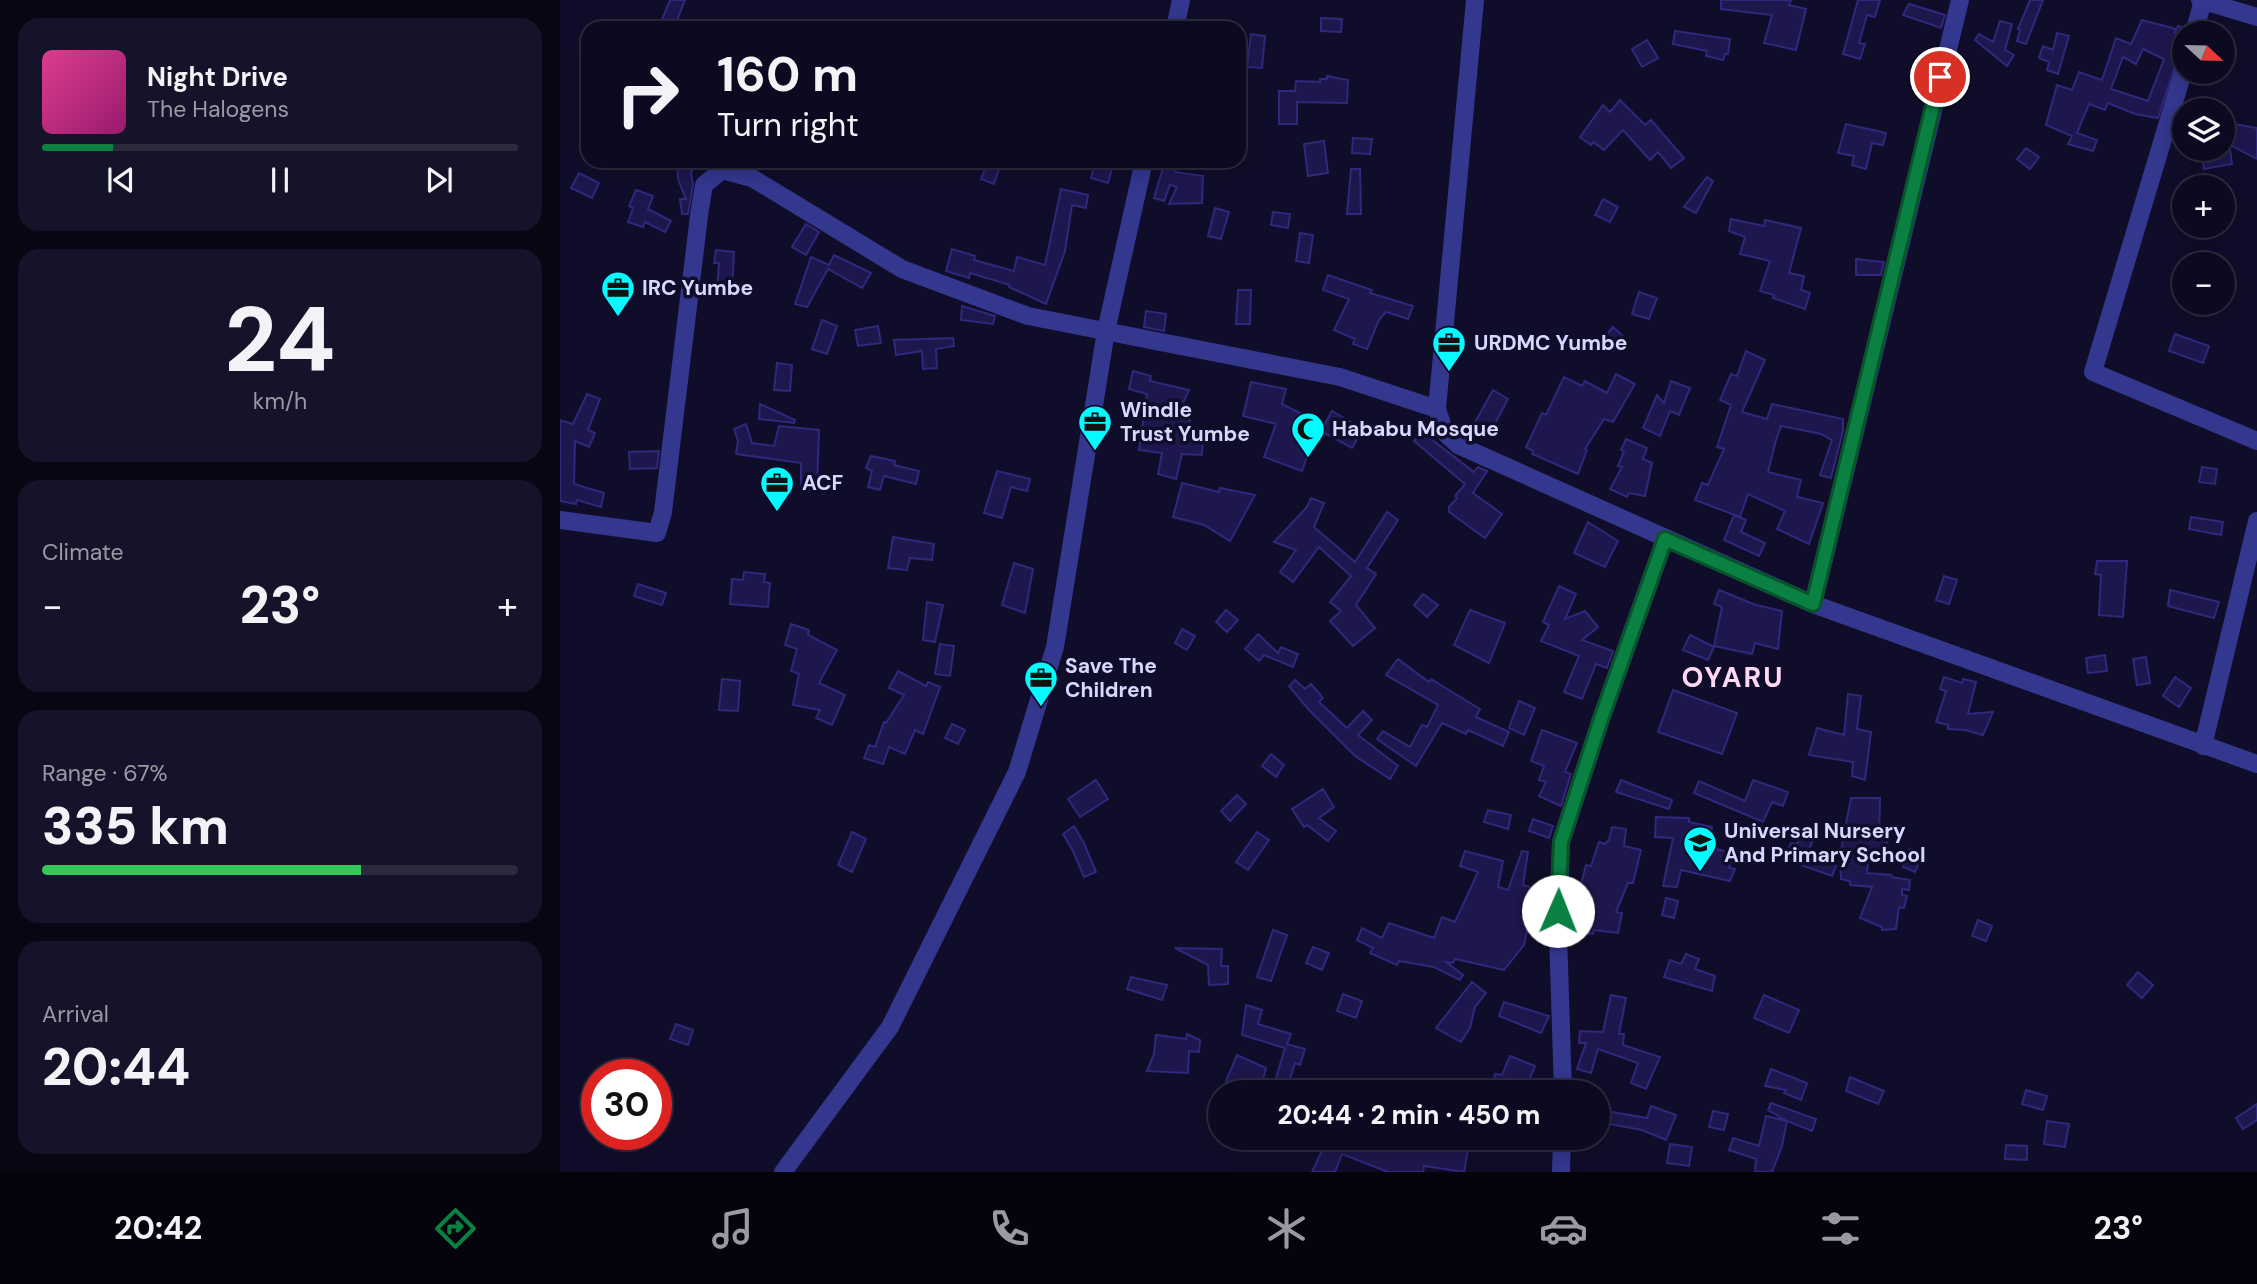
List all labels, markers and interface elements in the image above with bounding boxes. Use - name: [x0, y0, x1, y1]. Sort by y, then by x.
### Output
- north arrow: [2172, 21, 2235, 84]
- map controls: [2172, 21, 2235, 315]
- text: 160 m: [717, 42, 858, 106]
- pin: [1910, 47, 1970, 107]
- icon: right: [602, 49, 693, 140]
- icon: arrive: [1921, 58, 1959, 96]
- text: Night Drive: [147, 60, 288, 94]
- text: The Halogens: [147, 94, 289, 124]
- button: layers: [2172, 98, 2235, 161]
- text: Turn right: [717, 104, 859, 146]
- icon: previous: [102, 161, 140, 199]
- icon: pause: [261, 161, 299, 199]
- icon: next: [420, 161, 458, 199]
- button: +: [2172, 175, 2235, 238]
- button: −: [2172, 252, 2235, 315]
- office icon: IRC Yumbe: [599, 269, 637, 318]
- place label: IRC Yumbe: [642, 274, 753, 302]
- text: 24: [224, 281, 336, 399]
- office icon: URDMC Yumbe: [1430, 324, 1468, 373]
- place label: URDMC Yumbe: [1474, 329, 1627, 357]
- text: km/h: [253, 386, 307, 416]
- place label: Windle Trust Yumbe: [1120, 396, 1250, 448]
- office icon: Windle Trust Yumbe: [1076, 403, 1114, 452]
- mosque icon: Hababu Mosque: [1289, 410, 1327, 459]
- place label: Hababu Mosque: [1332, 415, 1499, 443]
- office icon: ACF: [758, 464, 796, 513]
- place label: ACF: [802, 469, 844, 497]
- text: Climate: [42, 537, 124, 567]
- text: 23°: [240, 571, 320, 639]
- text: −: [42, 581, 63, 631]
- text: +: [497, 581, 518, 631]
- place label: Save The Children: [1065, 652, 1157, 704]
- office icon: Save The Children: [1022, 659, 1060, 708]
- district label: OYARU: [1682, 659, 1784, 696]
- text: Range · 67%: [42, 758, 168, 788]
- text: 335 km: [42, 792, 229, 860]
- place label: Universal Nursery And Primary School: [1724, 817, 1926, 869]
- school or university icon: Universal Nursery And Primary School: [1681, 824, 1719, 873]
- position arrow: [1521, 874, 1595, 948]
- text: Arrival: [42, 999, 109, 1029]
- text: 20:44: [42, 1033, 190, 1101]
- speed limit sign: 30: [581, 1059, 672, 1150]
- text: 20:44 · 2 min · 450 m: [1278, 1098, 1540, 1132]
- icon: directions: [431, 1204, 480, 1253]
- icon: music: [708, 1204, 757, 1253]
- icon: phone: [985, 1204, 1034, 1253]
- icon: climate: [1262, 1204, 1311, 1253]
- icon: car: [1539, 1204, 1588, 1253]
- icon: filters: [1816, 1204, 1865, 1253]
- text: 20:42: [114, 1207, 202, 1249]
- text: 23°: [2093, 1207, 2143, 1249]

